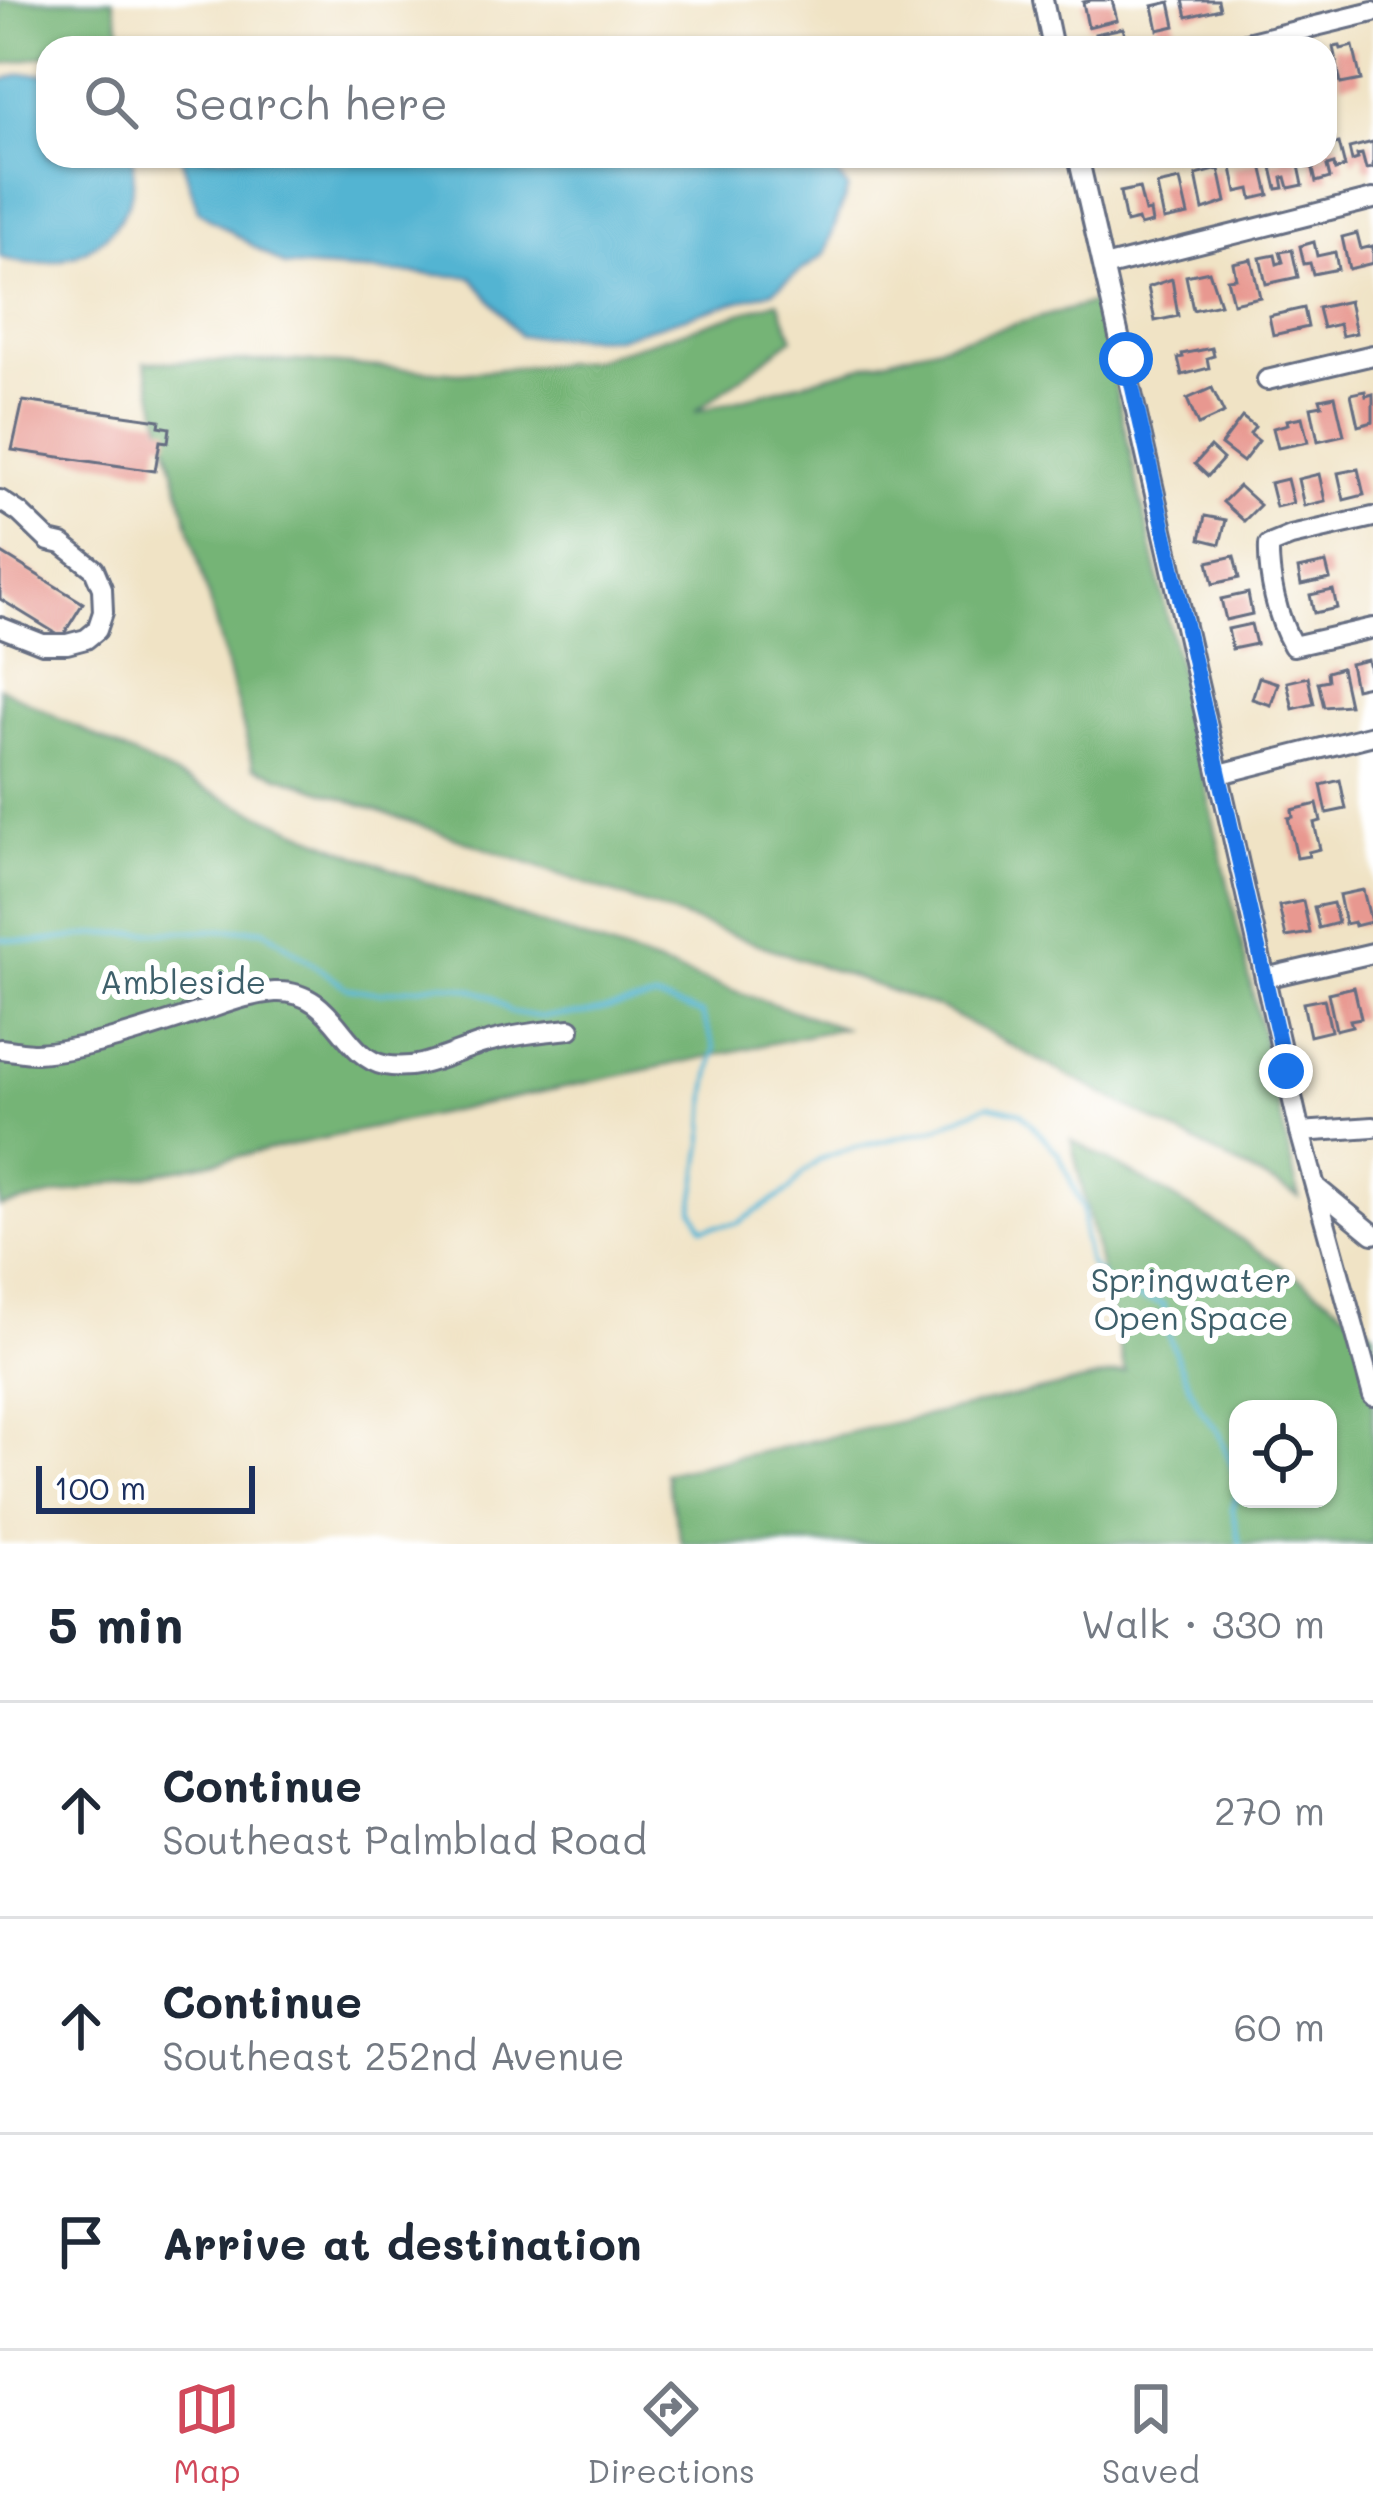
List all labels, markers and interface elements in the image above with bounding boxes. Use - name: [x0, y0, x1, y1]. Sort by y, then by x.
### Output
- search box: [36, 36, 1337, 168]
- icon: search: [78, 69, 144, 135]
- text: Search here: [174, 73, 448, 131]
- route start: [1099, 332, 1153, 386]
- park label: Ambleside: [100, 959, 266, 1002]
- route end: [1259, 1044, 1313, 1098]
- park label: Springwater Open Space: [1091, 1257, 1291, 1338]
- map controls: [1229, 1400, 1337, 1508]
- button: locate: [1229, 1400, 1337, 1508]
- scale bar: [36, 1460, 255, 1513]
- text: 100 m: [54, 1465, 146, 1508]
- text: 5 min: [48, 1589, 183, 1656]
- text: Walk · 330 m: [1081, 1597, 1325, 1648]
- text: Continue: [162, 1755, 362, 1813]
- icon: ahead: [48, 1777, 114, 1843]
- text: 270 m: [1214, 1784, 1325, 1835]
- text: Southeast Palmblad Road: [162, 1813, 647, 1864]
- text: Continue: [162, 1971, 362, 2029]
- icon: ahead: [48, 1993, 114, 2059]
- text: 60 m: [1234, 2000, 1325, 2051]
- text: Southeast 252nd Avenue: [162, 2029, 625, 2080]
- icon: arrive: [48, 2209, 114, 2275]
- text: Arrive at destination: [162, 2213, 642, 2271]
- tab: Map: [173, 2376, 241, 2491]
- tab: Directions: [587, 2376, 755, 2491]
- tab: Saved: [1102, 2376, 1200, 2491]

